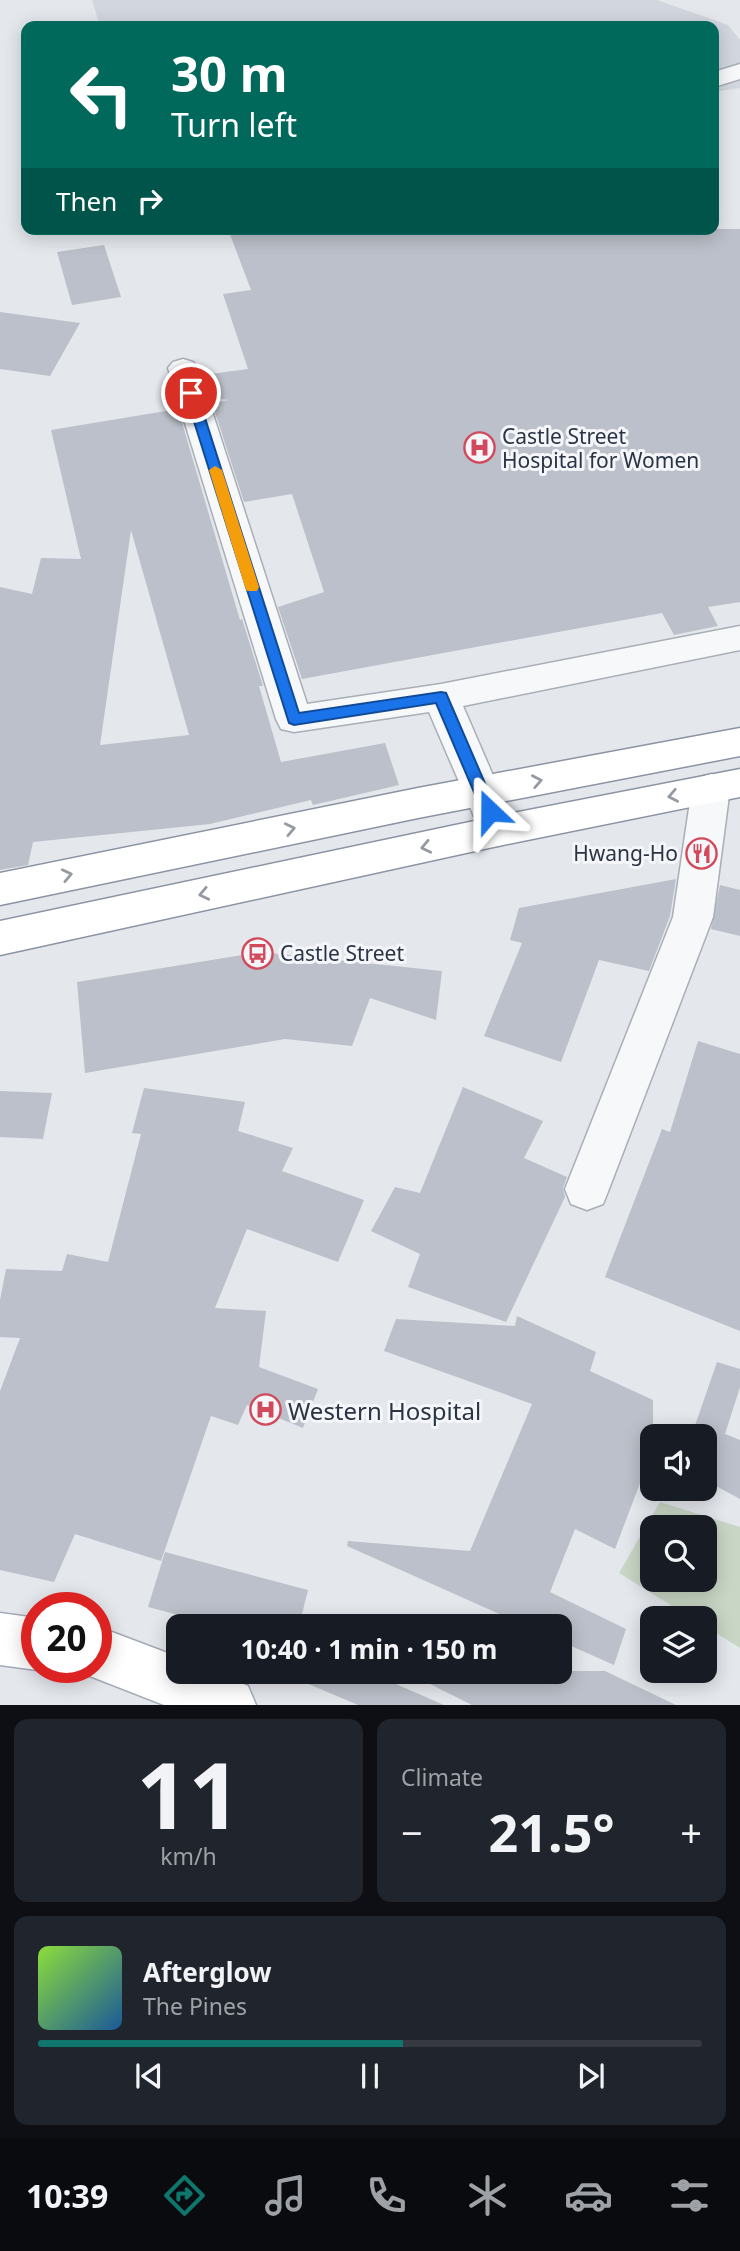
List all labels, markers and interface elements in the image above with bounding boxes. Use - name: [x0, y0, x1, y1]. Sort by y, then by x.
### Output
- text: 30 m: [171, 40, 288, 106]
- icon: left: [56, 49, 147, 140]
- text: Turn left: [171, 103, 297, 146]
- icon: right: [131, 182, 169, 220]
- text: Then: [56, 183, 117, 219]
- pin: [161, 363, 221, 423]
- icon: arrive: [172, 374, 210, 412]
- place label: Castle Street Hospital for Women: [502, 422, 699, 474]
- hospital icon: Castle Street Hospital for Women: [462, 431, 496, 465]
- position arrow: [453, 774, 527, 848]
- one-way arrow: [531, 774, 543, 789]
- one-way arrow: [667, 787, 679, 802]
- one-way arrow: [284, 822, 296, 837]
- restaurant icon: Hwang-Ho: [684, 836, 718, 870]
- one-way arrow: [420, 839, 432, 853]
- place label: Hwang-Ho: [573, 839, 678, 867]
- one-way arrow: [61, 868, 73, 883]
- one-way arrow: [198, 886, 210, 901]
- bus stop icon: Castle Street: [240, 936, 274, 970]
- place label: Castle Street: [280, 939, 404, 967]
- hospital icon: Western Hospital: [248, 1393, 282, 1427]
- place label: Western Hospital: [288, 1394, 481, 1427]
- map controls: [640, 1424, 717, 1683]
- button: sound: [640, 1424, 717, 1501]
- button: search: [640, 1515, 717, 1592]
- speed limit sign: 20: [21, 1592, 112, 1683]
- button: layers: [640, 1606, 717, 1683]
- text: 10:40 · 1 min · 150 m: [241, 1631, 497, 1667]
- text: 11: [136, 1732, 241, 1856]
- text: Climate: [401, 1761, 483, 1793]
- text: 21.5°: [489, 1796, 614, 1867]
- text: −: [401, 1806, 423, 1858]
- text: +: [680, 1806, 702, 1858]
- text: km/h: [160, 1840, 217, 1872]
- text: Afterglow: [143, 1954, 271, 1990]
- text: The Pines: [143, 1990, 247, 2022]
- icon: previous: [130, 2057, 168, 2095]
- icon: pause: [351, 2057, 389, 2095]
- icon: next: [572, 2057, 610, 2095]
- icon: directions: [160, 2171, 209, 2220]
- icon: music: [261, 2171, 310, 2220]
- icon: phone: [362, 2171, 411, 2220]
- icon: climate: [463, 2171, 512, 2220]
- icon: car: [564, 2171, 613, 2220]
- icon: filters: [665, 2171, 714, 2220]
- text: 10:39: [26, 2174, 108, 2217]

